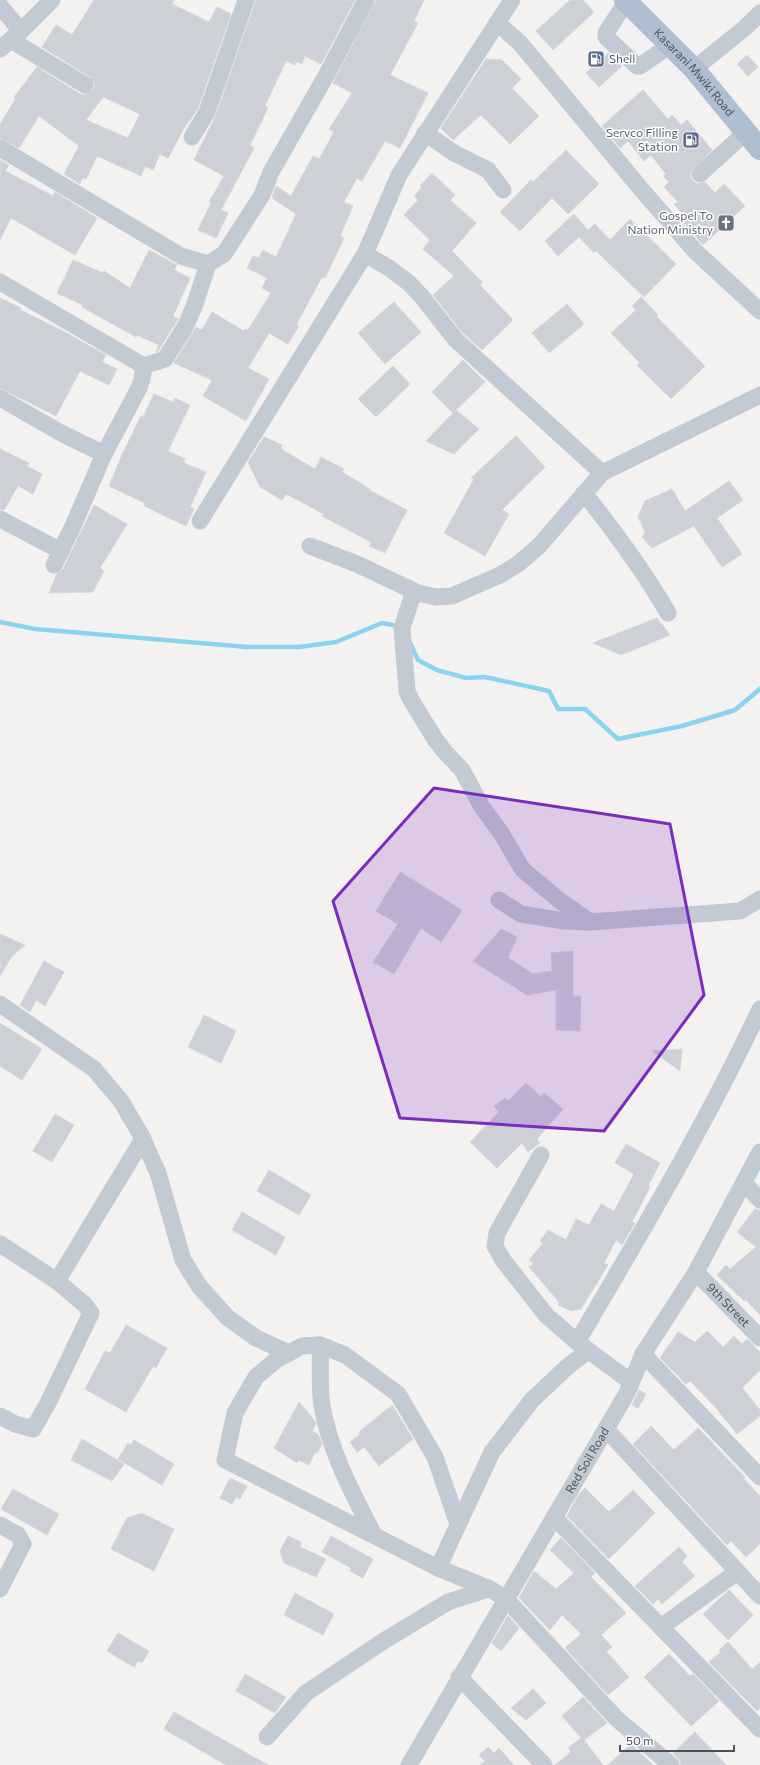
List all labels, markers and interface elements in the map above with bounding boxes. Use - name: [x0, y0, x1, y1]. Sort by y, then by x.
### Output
- street label: Kasarani Mwiki Road: [651, 25, 738, 118]
- fuel station icon: Shell: [586, 49, 606, 69]
- place label: Shell: [609, 51, 635, 65]
- place label: Servco Filling Station: [606, 125, 678, 153]
- fuel station icon: Servco Filling Station: [681, 130, 701, 150]
- place label: Gospel To Nation Ministry: [627, 208, 713, 236]
- church icon: Gospel To Nation Ministry: [716, 213, 736, 233]
- street label: 9th Street: [704, 1280, 753, 1329]
- street label: Red Soil Road: [562, 1424, 611, 1495]
- scale bar: [620, 1727, 734, 1753]
- text: 50 m: [626, 1733, 654, 1747]

